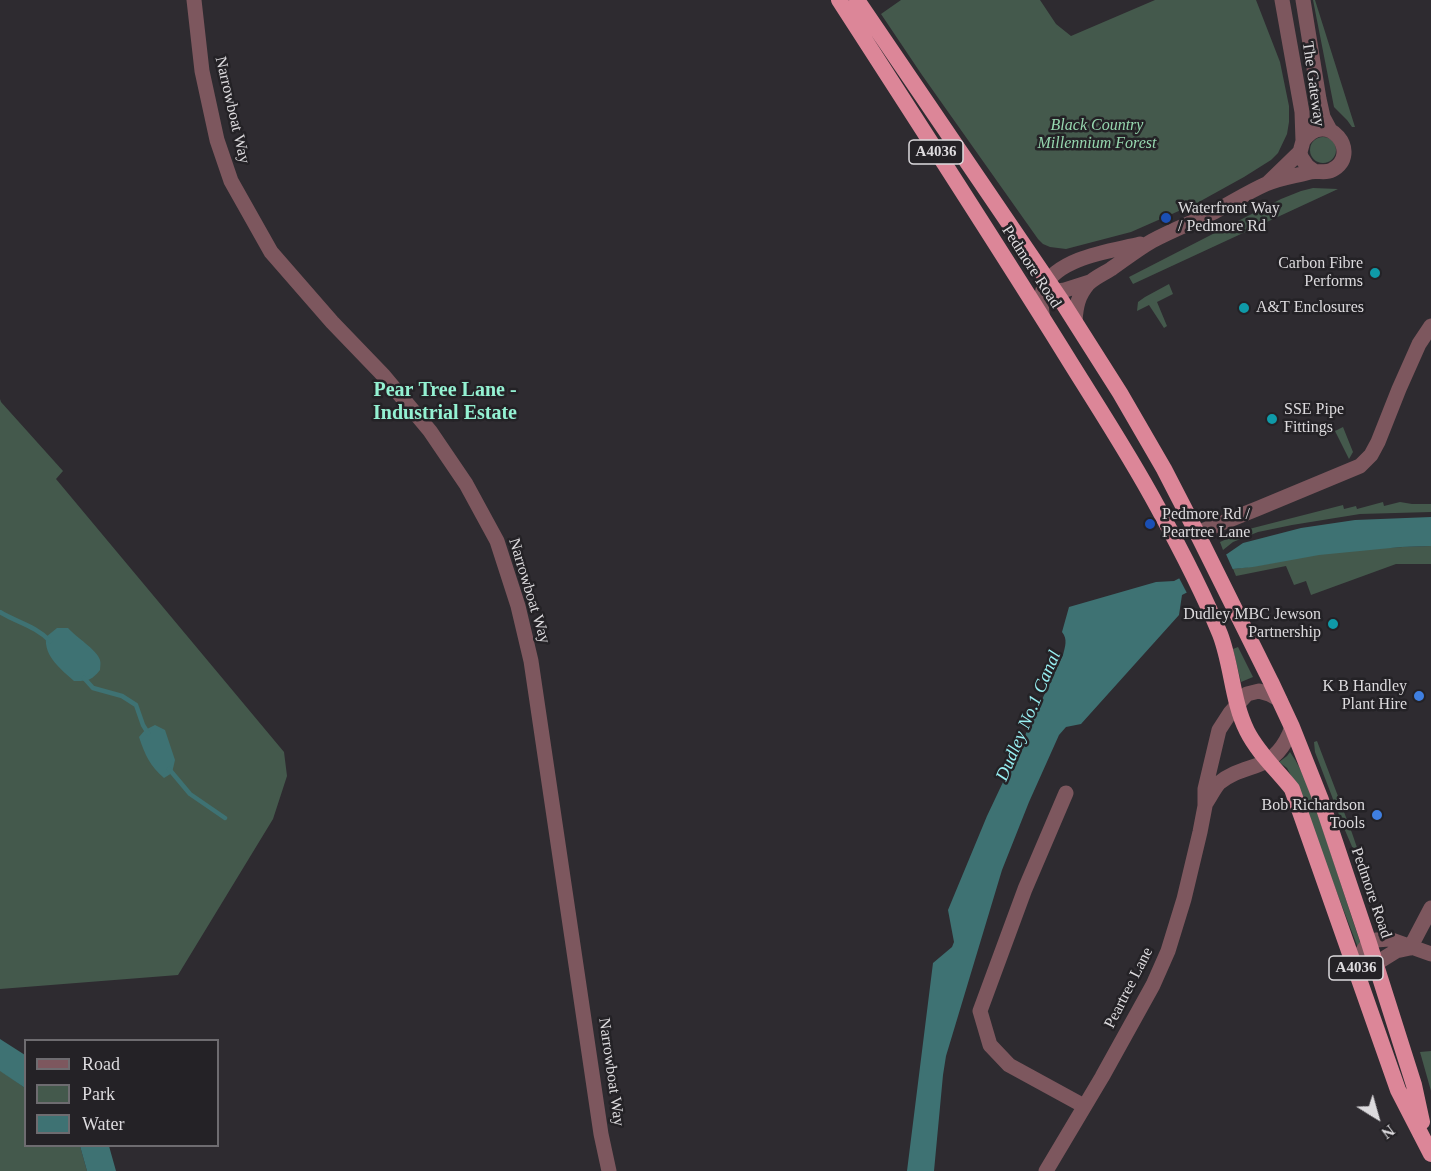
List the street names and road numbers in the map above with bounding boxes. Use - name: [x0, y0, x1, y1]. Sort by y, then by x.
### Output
- street label: The Gateway: [1298, 40, 1328, 128]
- street label: Narrowboat Way: [210, 55, 254, 165]
- road number: A4036: [909, 140, 963, 164]
- street label: Pedmore Road: [997, 222, 1065, 312]
- street label: Narrowboat Way: [504, 536, 554, 646]
- street label: Pedmore Road: [1347, 845, 1395, 941]
- street label: Peartree Lane: [1100, 944, 1158, 1032]
- road number: A4036: [1329, 956, 1383, 980]
- street label: Narrowboat Way: [594, 1017, 628, 1127]

